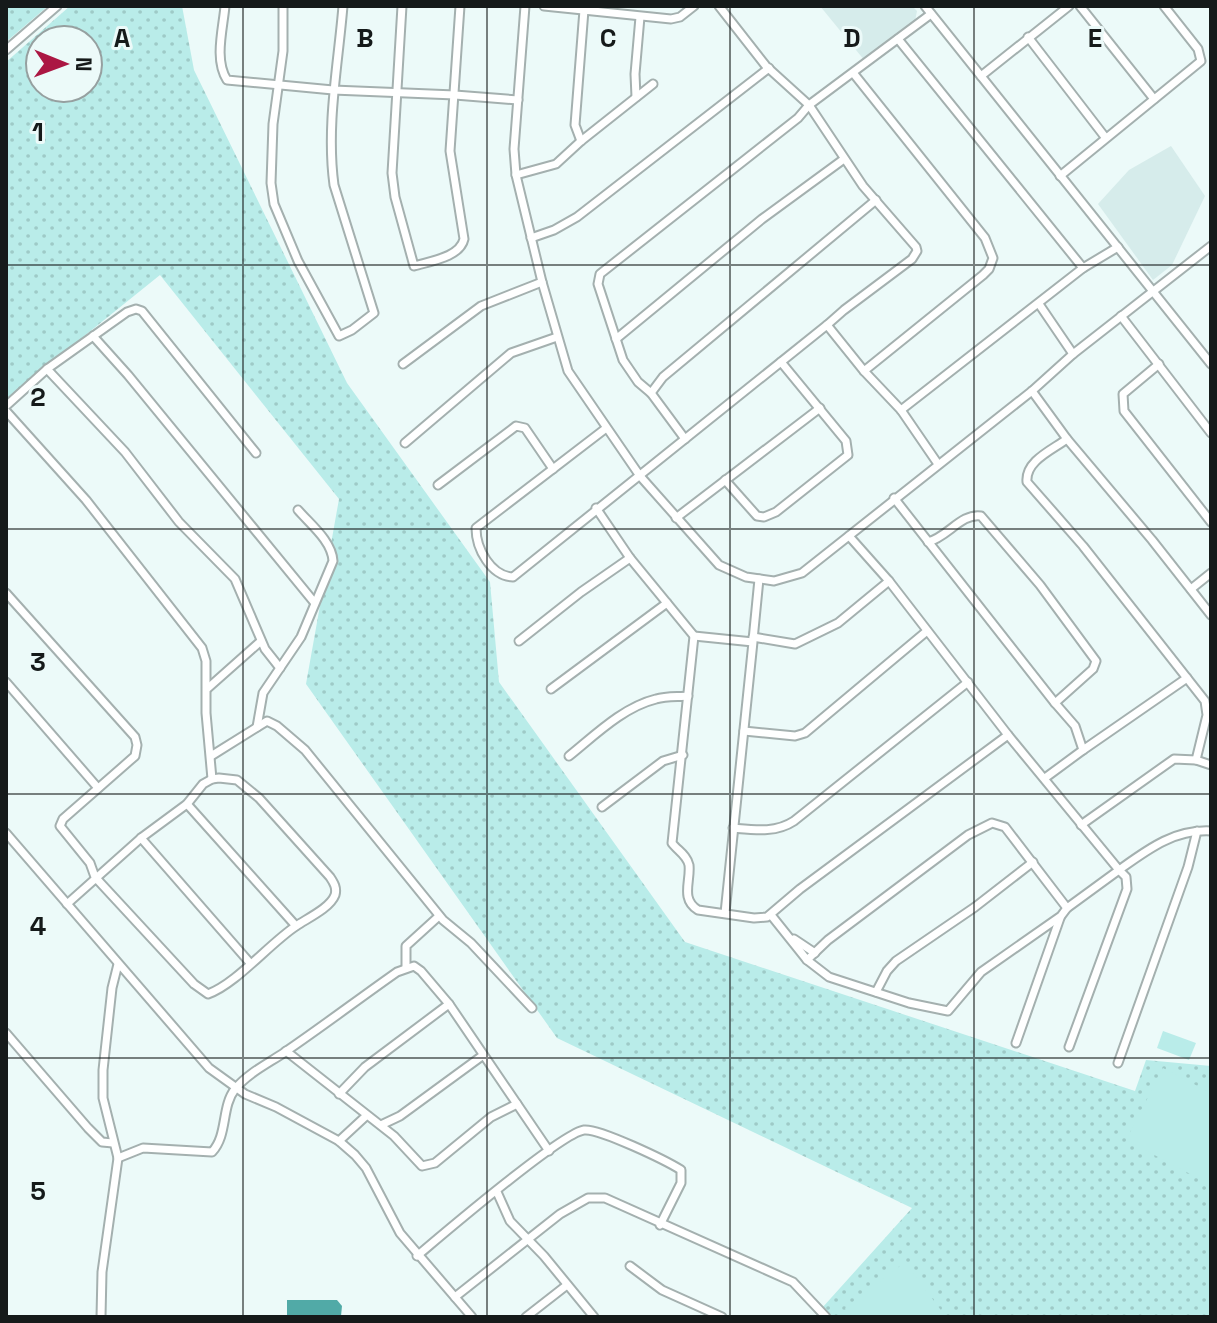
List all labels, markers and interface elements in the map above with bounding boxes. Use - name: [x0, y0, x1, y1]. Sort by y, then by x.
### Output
- text: A: [114, 21, 131, 55]
- text: B: [356, 21, 374, 55]
- text: C: [600, 21, 616, 55]
- text: D: [843, 21, 861, 55]
- text: E: [1088, 21, 1102, 55]
- north arrow: [24, 24, 104, 104]
- text: N: [70, 57, 98, 72]
- text: 1: [32, 115, 44, 149]
- text: 2: [30, 380, 46, 414]
- text: 3: [30, 645, 46, 679]
- text: 4: [30, 909, 46, 943]
- text: 5: [30, 1174, 46, 1208]

